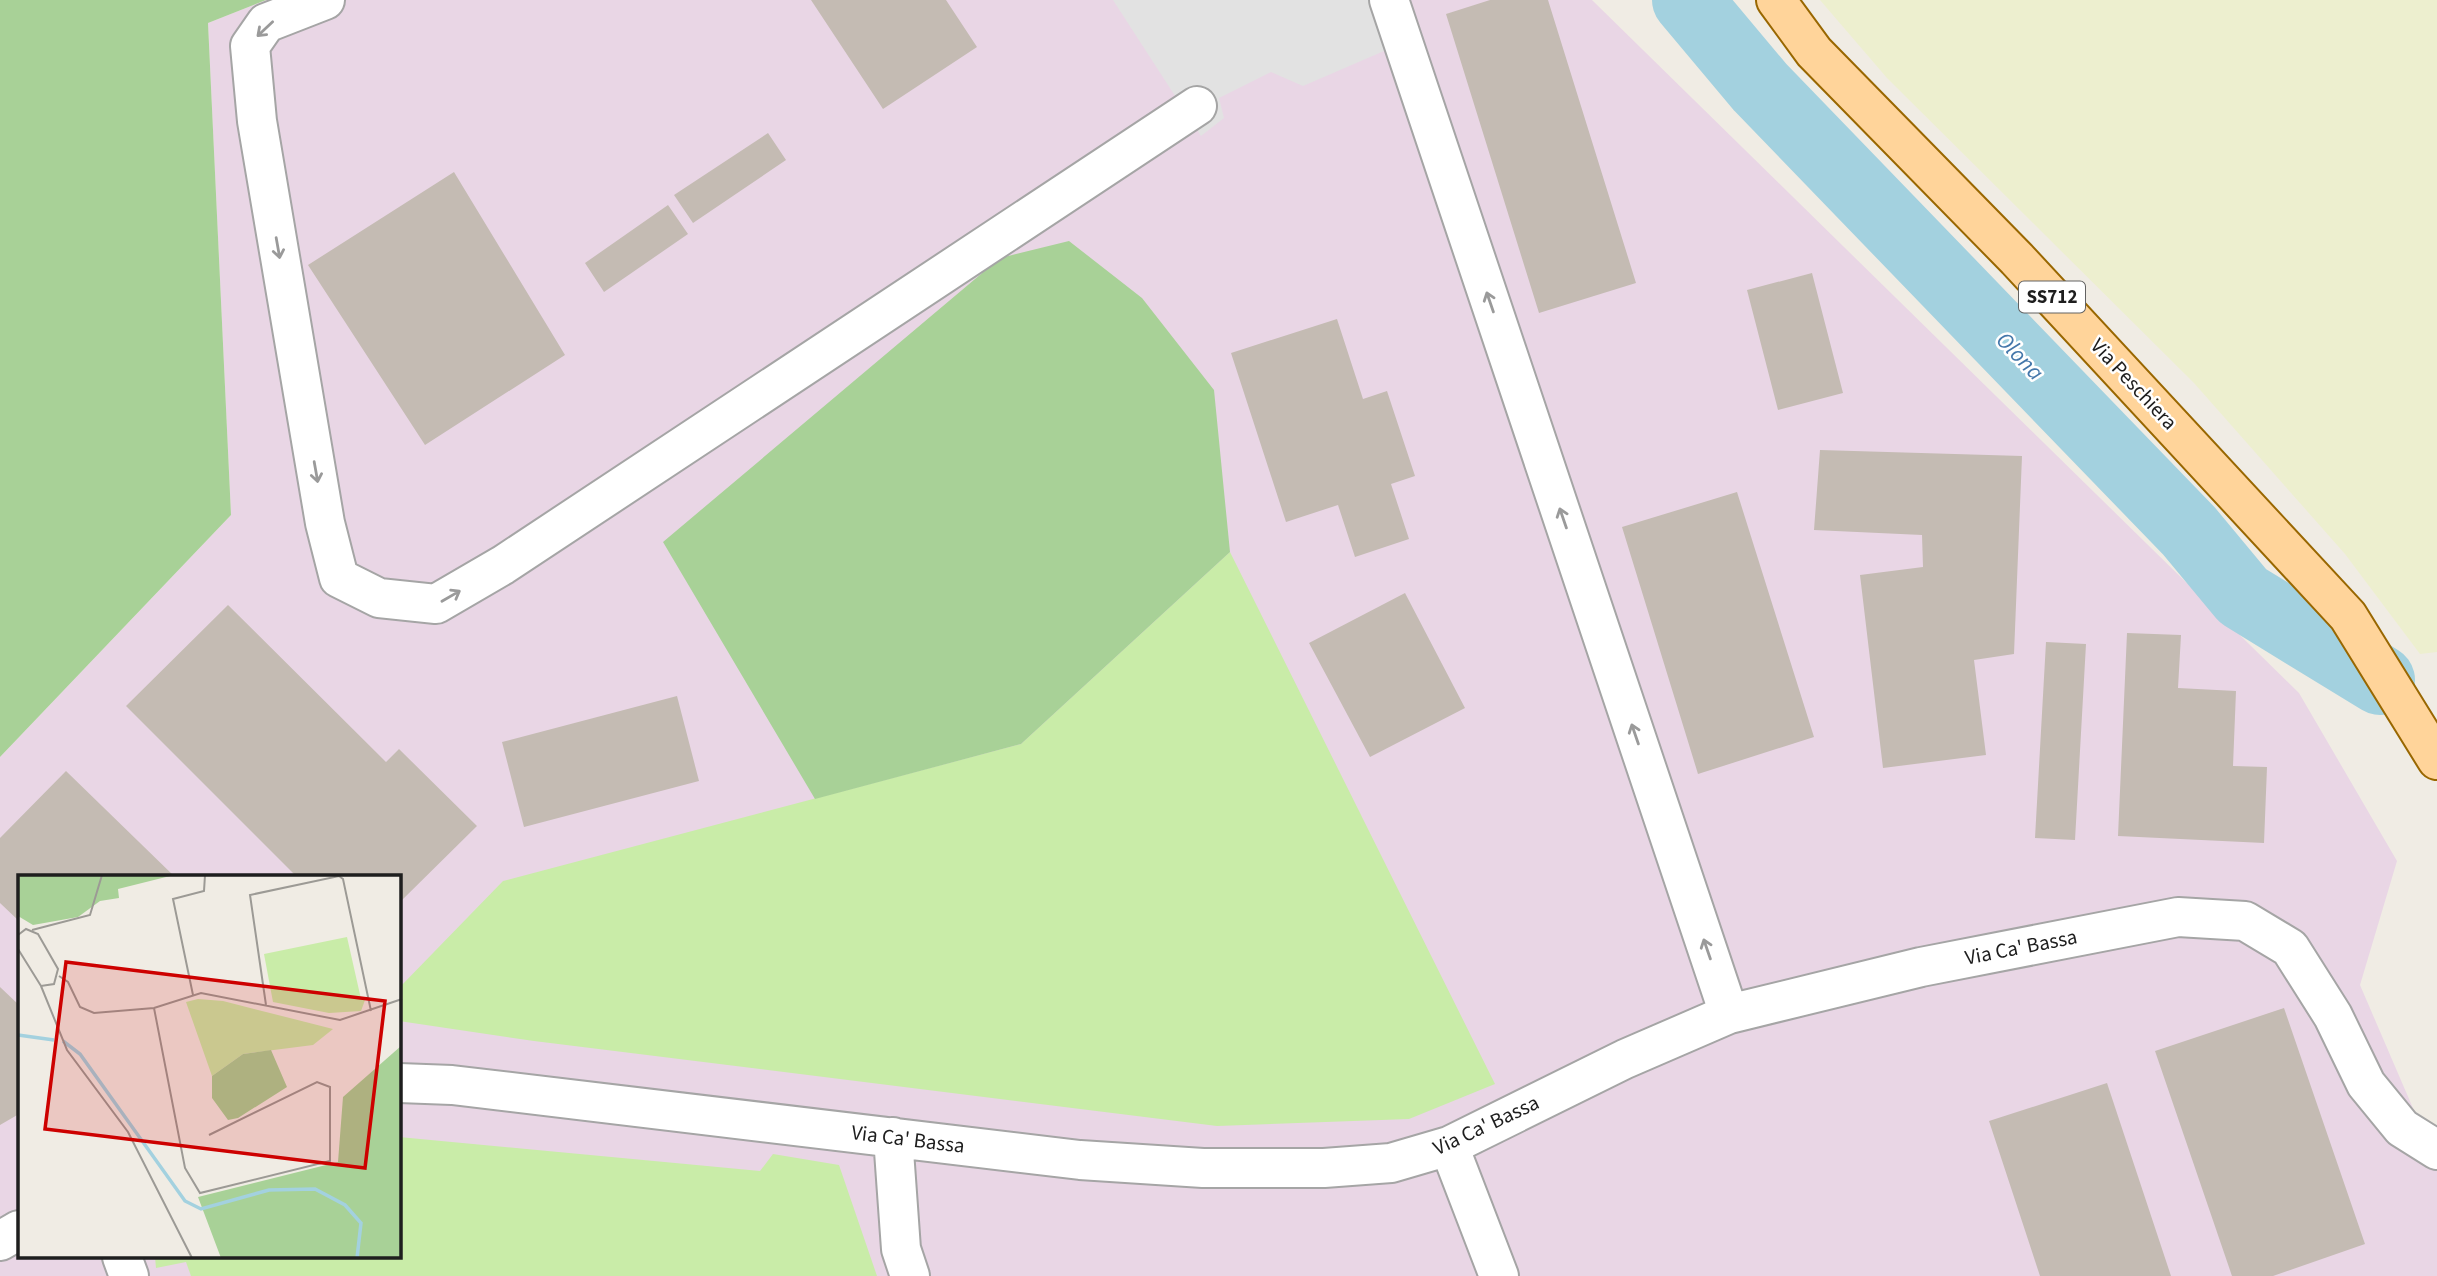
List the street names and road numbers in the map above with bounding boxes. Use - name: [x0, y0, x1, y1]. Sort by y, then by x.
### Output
- road number: SS712: [2019, 282, 2085, 312]
- street label: Via Peschiera: [2084, 332, 2184, 436]
- street label: Via Ca' Bassa: [1962, 921, 2080, 973]
- street label: Via Ca' Bassa: [1428, 1087, 1544, 1163]
- street label: Via Ca' Bassa: [850, 1117, 966, 1161]

